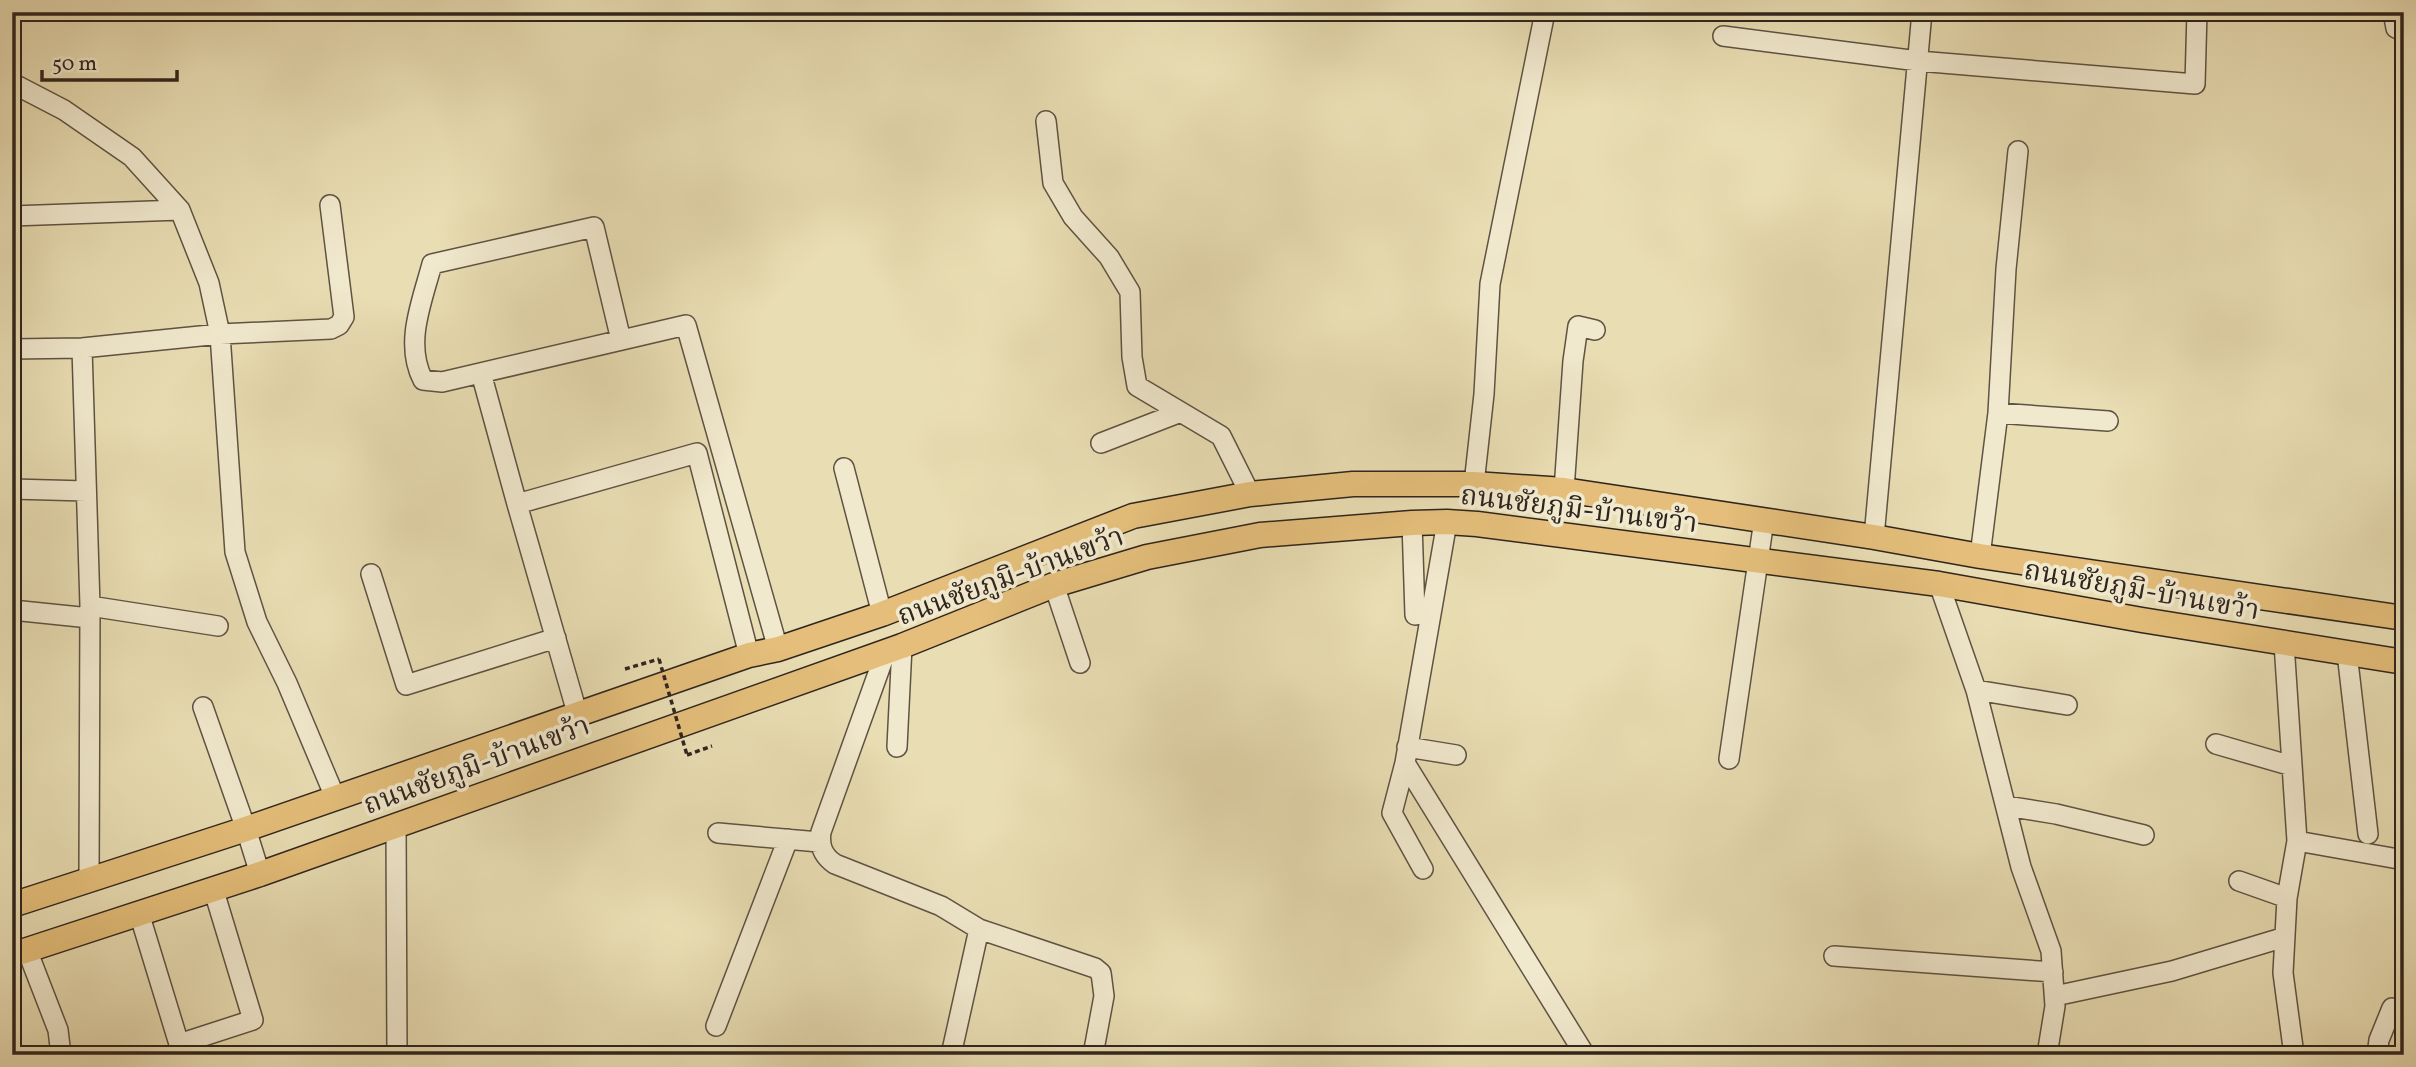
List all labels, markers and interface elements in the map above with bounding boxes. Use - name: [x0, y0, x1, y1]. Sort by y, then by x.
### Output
- scale bar: [42, 38, 177, 82]
- text: 50 m: [52, 50, 97, 79]
- street label: ถนนชัยภูมิ-บ้านเขว้า: [1458, 477, 1699, 544]
- street label: ถนนชัยภูมิ-บ้านเขว้า: [892, 518, 1130, 636]
- street label: ถนนชัยภูมิ-บ้านเขว้า: [2021, 552, 2262, 631]
- street label: ถนนชัยภูมิ-บ้านเขว้า: [358, 707, 596, 825]

